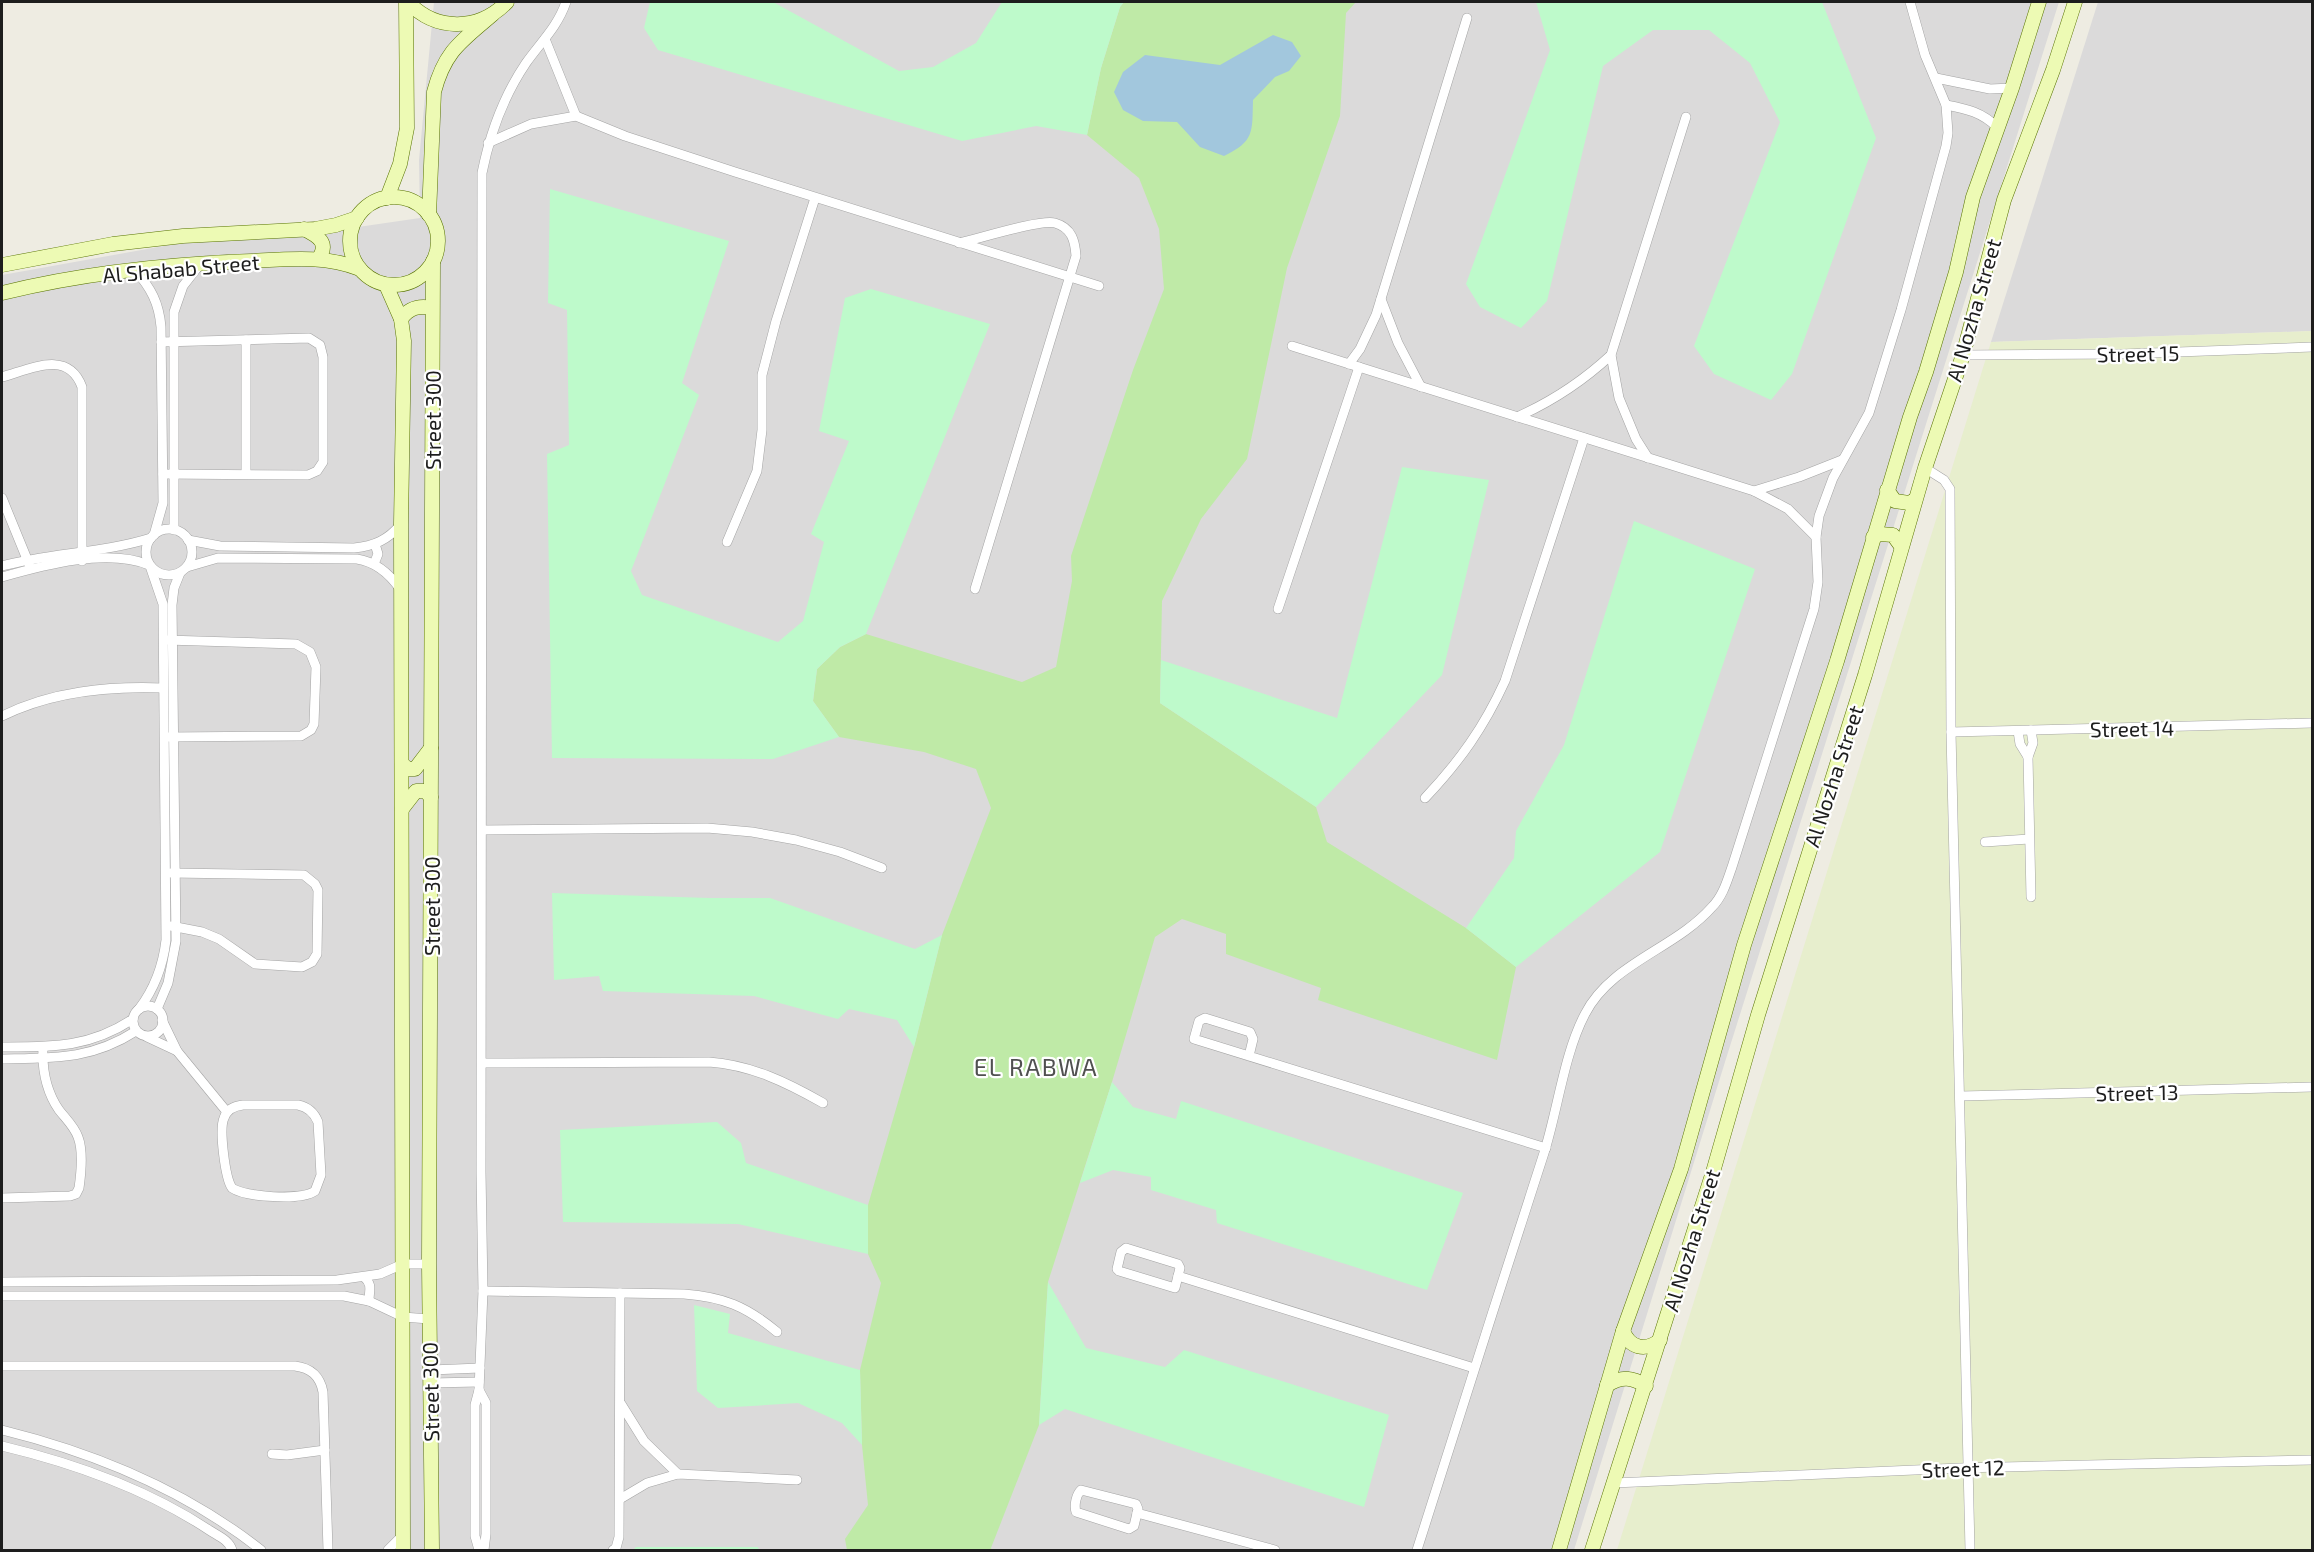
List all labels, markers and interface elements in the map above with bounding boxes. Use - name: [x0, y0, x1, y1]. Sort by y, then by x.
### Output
- street label: Al Nozha Street: [1941, 236, 2005, 384]
- street label: Al Shabab Street: [101, 249, 261, 287]
- street label: Street 15: [2096, 340, 2180, 366]
- street label: Street 300: [420, 370, 445, 470]
- street label: Al Nozha Street: [1798, 702, 1868, 850]
- street label: Street 14: [2090, 715, 2174, 741]
- street label: Street 300: [419, 856, 444, 956]
- district label: EL RABWA: [974, 1052, 1098, 1081]
- street label: Street 13: [2095, 1079, 2179, 1105]
- street label: Al Nozha Street: [1657, 1166, 1725, 1314]
- street label: Street 300: [417, 1342, 443, 1442]
- street label: Street 12: [1921, 1454, 2005, 1482]

